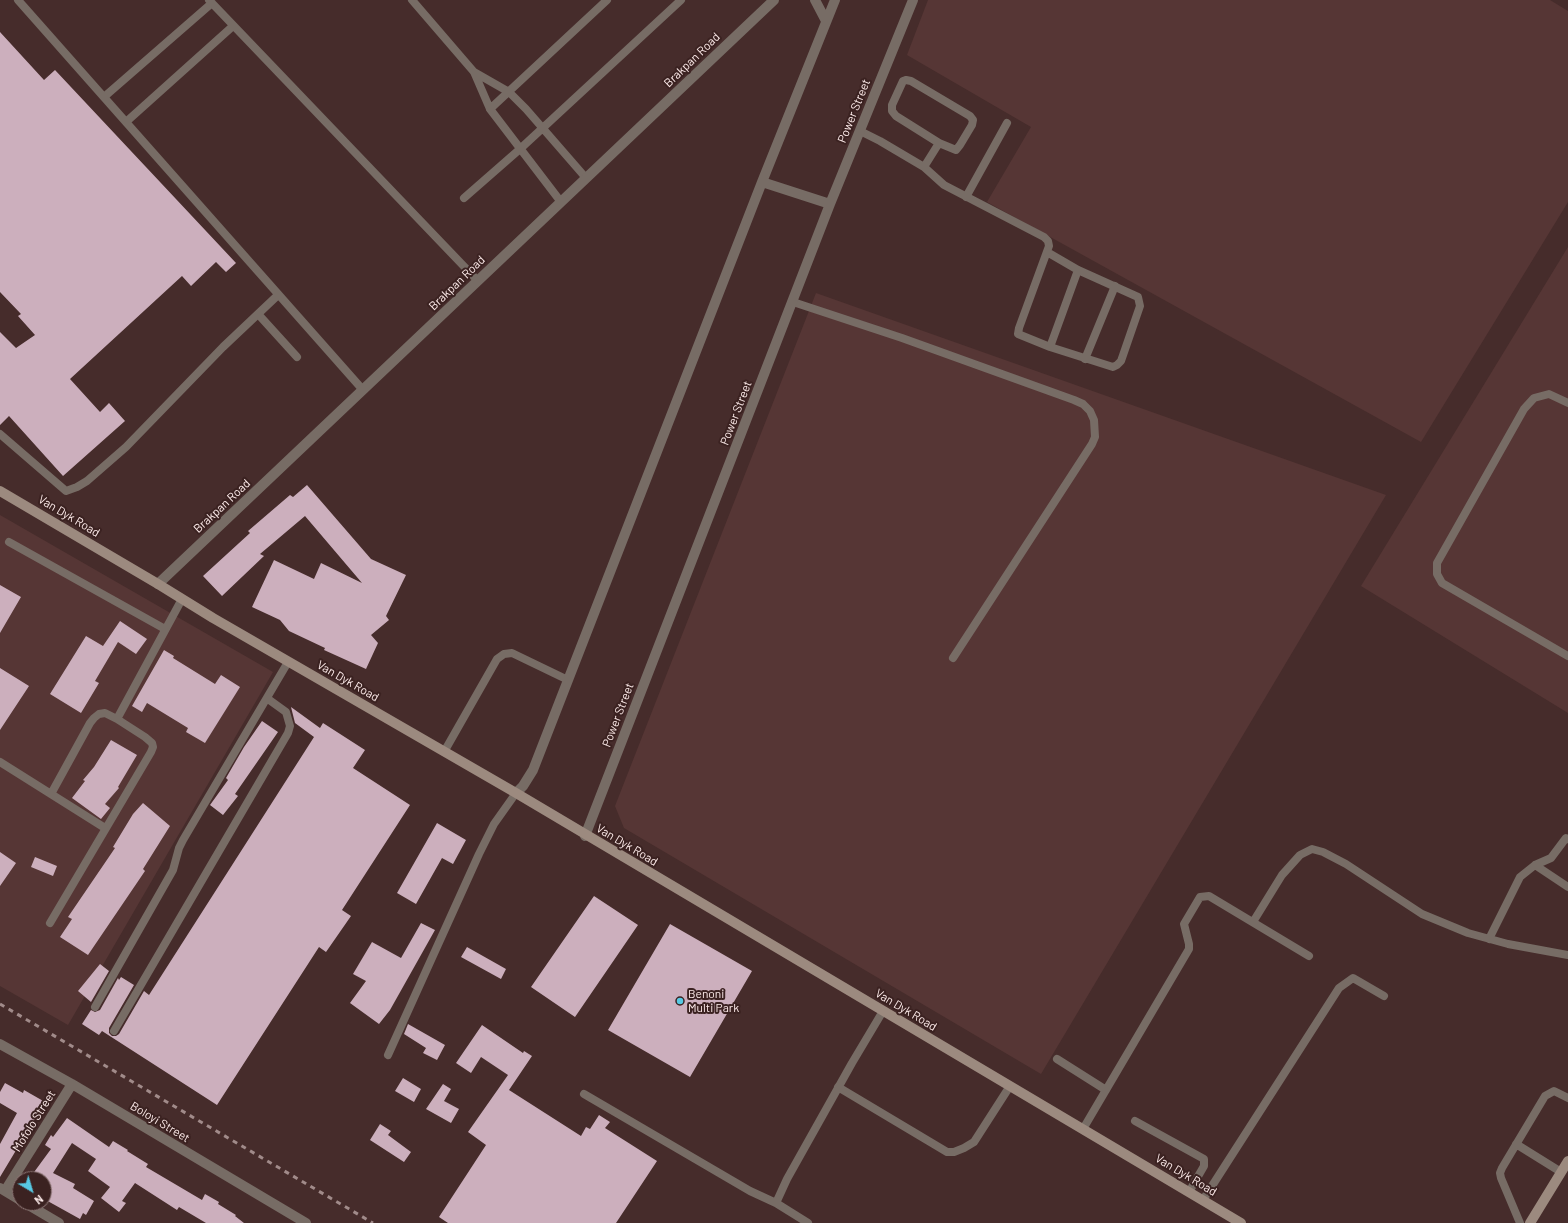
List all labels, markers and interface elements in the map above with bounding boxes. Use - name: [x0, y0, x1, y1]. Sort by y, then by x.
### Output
- street label: Brakpan Road: [661, 30, 723, 90]
- street label: Power Street: [835, 77, 873, 145]
- street label: Brakpan Road: [426, 253, 488, 313]
- street label: Power Street: [717, 379, 755, 447]
- street label: Brakpan Road: [191, 476, 253, 536]
- street label: Van Dyk Road: [36, 492, 102, 540]
- street label: Van Dyk Road: [314, 657, 382, 705]
- street label: Power Street: [599, 681, 637, 749]
- street label: Van Dyk Road: [594, 821, 660, 869]
- street label: Van Dyk Road: [873, 986, 939, 1034]
- place label: Benoni Multi Park: [688, 987, 739, 1015]
- marker: Benoni Multi Park: [675, 996, 685, 1006]
- street label: Mofolo Street: [9, 1088, 59, 1154]
- street label: Boloyi Street: [128, 1099, 192, 1145]
- street label: Van Dyk Road: [1153, 1151, 1219, 1199]
- north arrow: [12, 1171, 52, 1211]
- text: N: [32, 1193, 46, 1207]

